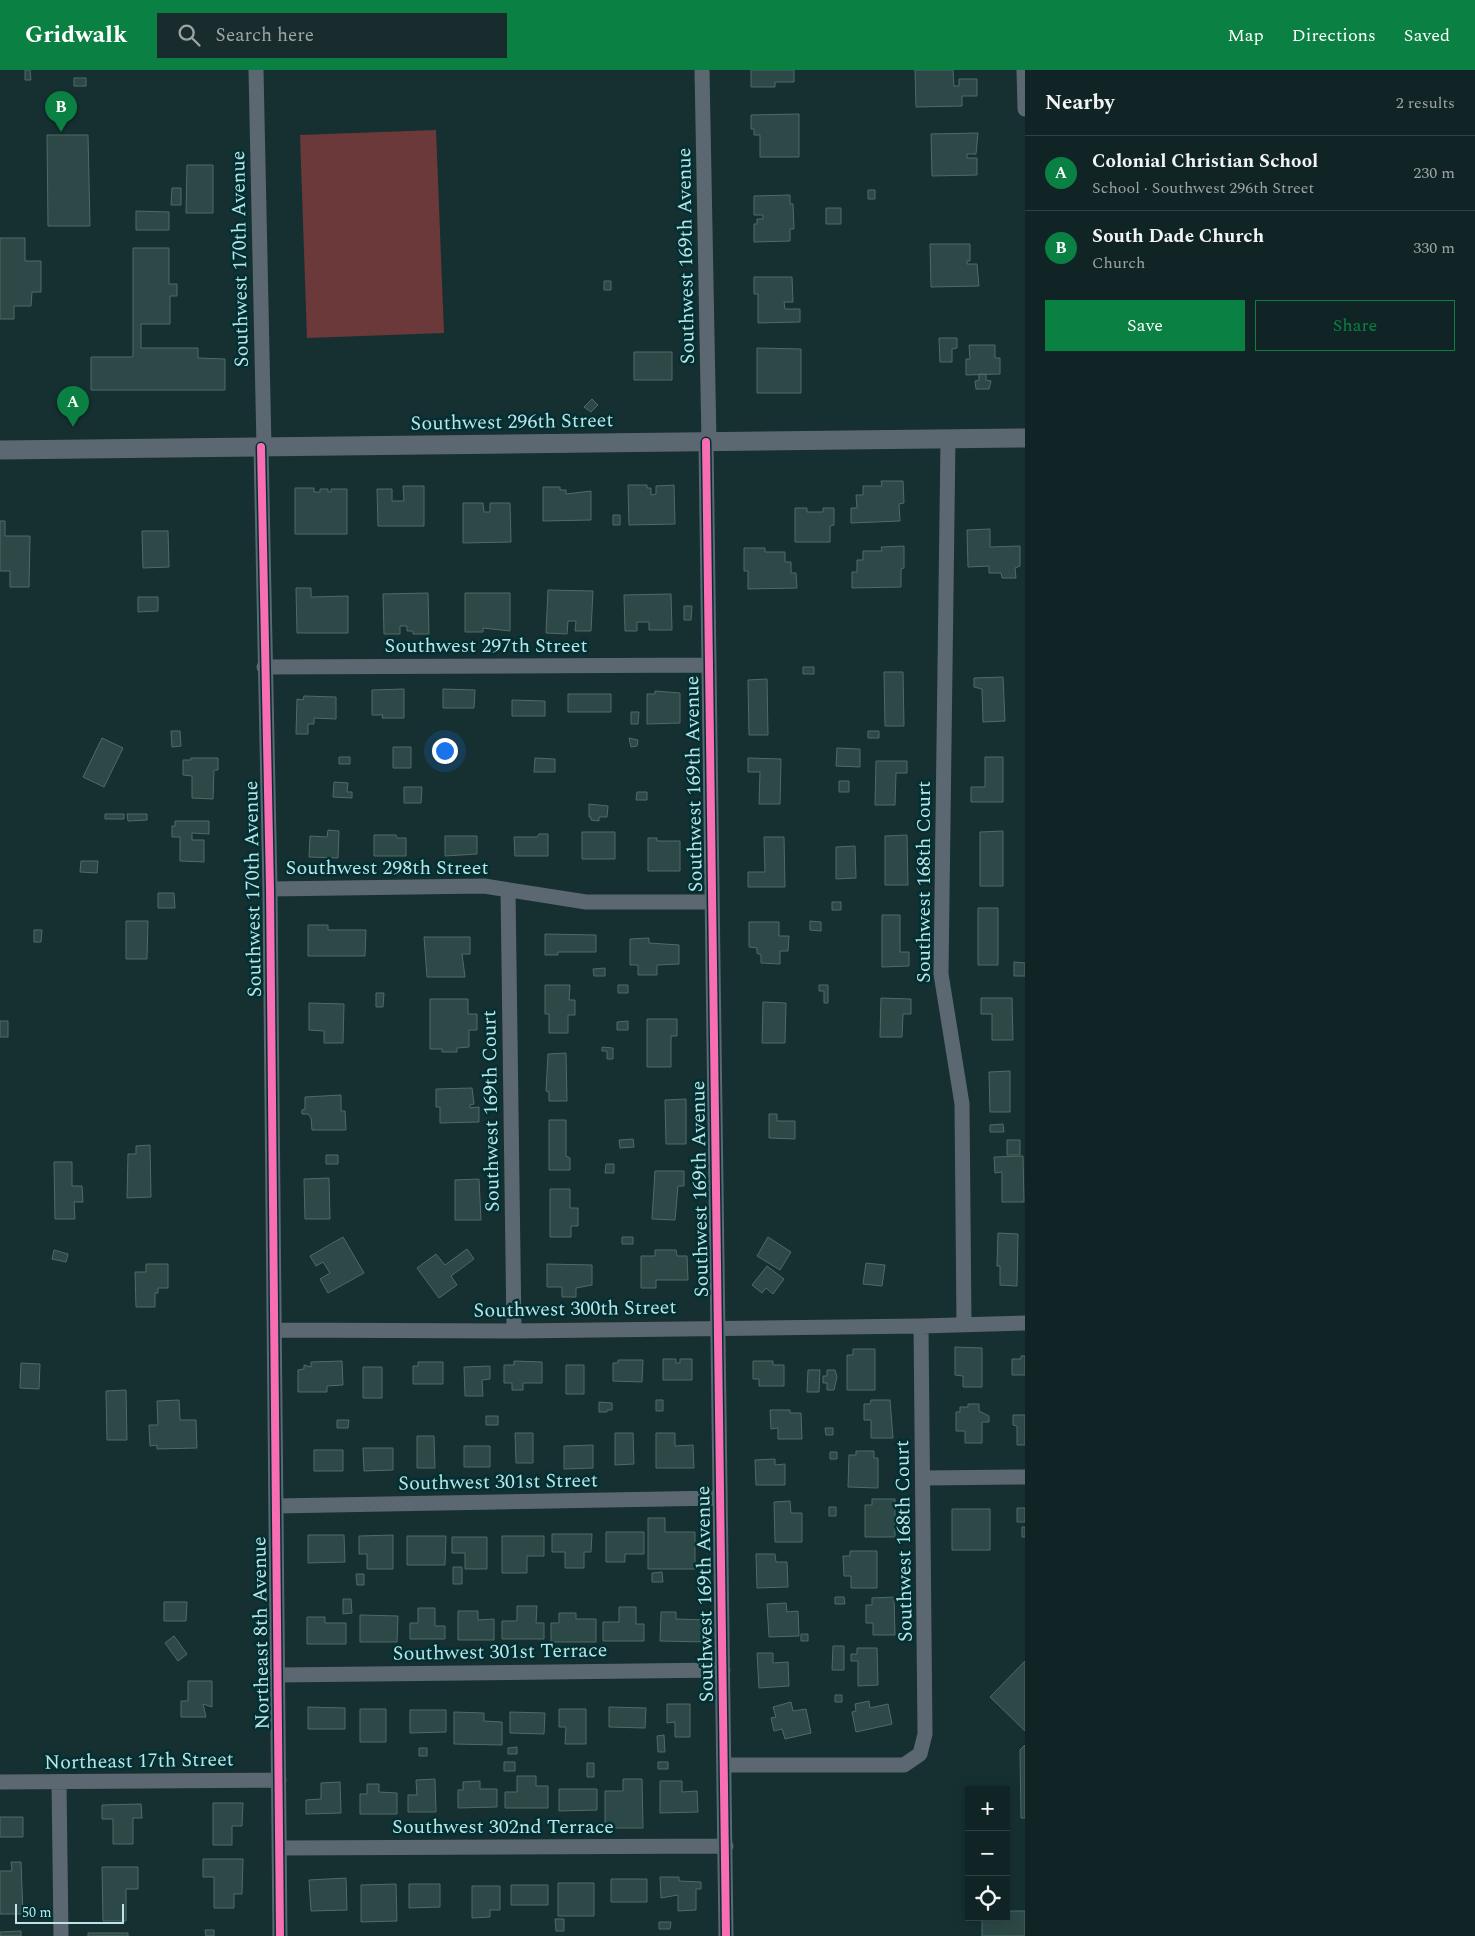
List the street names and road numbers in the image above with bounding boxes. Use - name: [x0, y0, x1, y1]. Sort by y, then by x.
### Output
- street label: Southwest 169th Avenue: [669, 147, 703, 365]
- street label: Southwest 170th Avenue: [223, 150, 257, 368]
- street label: Southwest 296th Street: [410, 405, 614, 439]
- street label: Southwest 297th Street: [384, 631, 588, 661]
- street label: Southwest 169th Avenue: [677, 675, 711, 893]
- street label: Southwest 170th Avenue: [236, 780, 270, 998]
- street label: Southwest 168th Court: [909, 781, 939, 983]
- street label: Southwest 298th Street: [285, 853, 489, 883]
- street label: Southwest 169th Court: [474, 1010, 508, 1212]
- street label: Southwest 169th Avenue: [683, 1080, 717, 1298]
- street label: Southwest 300th Street: [473, 1292, 677, 1326]
- street label: Southwest 168th Court: [887, 1440, 921, 1642]
- street label: Southwest 301st Street: [398, 1465, 598, 1499]
- street label: Southwest 169th Avenue: [688, 1485, 722, 1703]
- street label: Northeast 8th Avenue: [244, 1536, 278, 1730]
- street label: Southwest 301st Terrace: [392, 1635, 608, 1669]
- street label: Northeast 17th Street: [44, 1744, 234, 1778]
- street label: Southwest 302nd Terrace: [392, 1812, 614, 1842]

